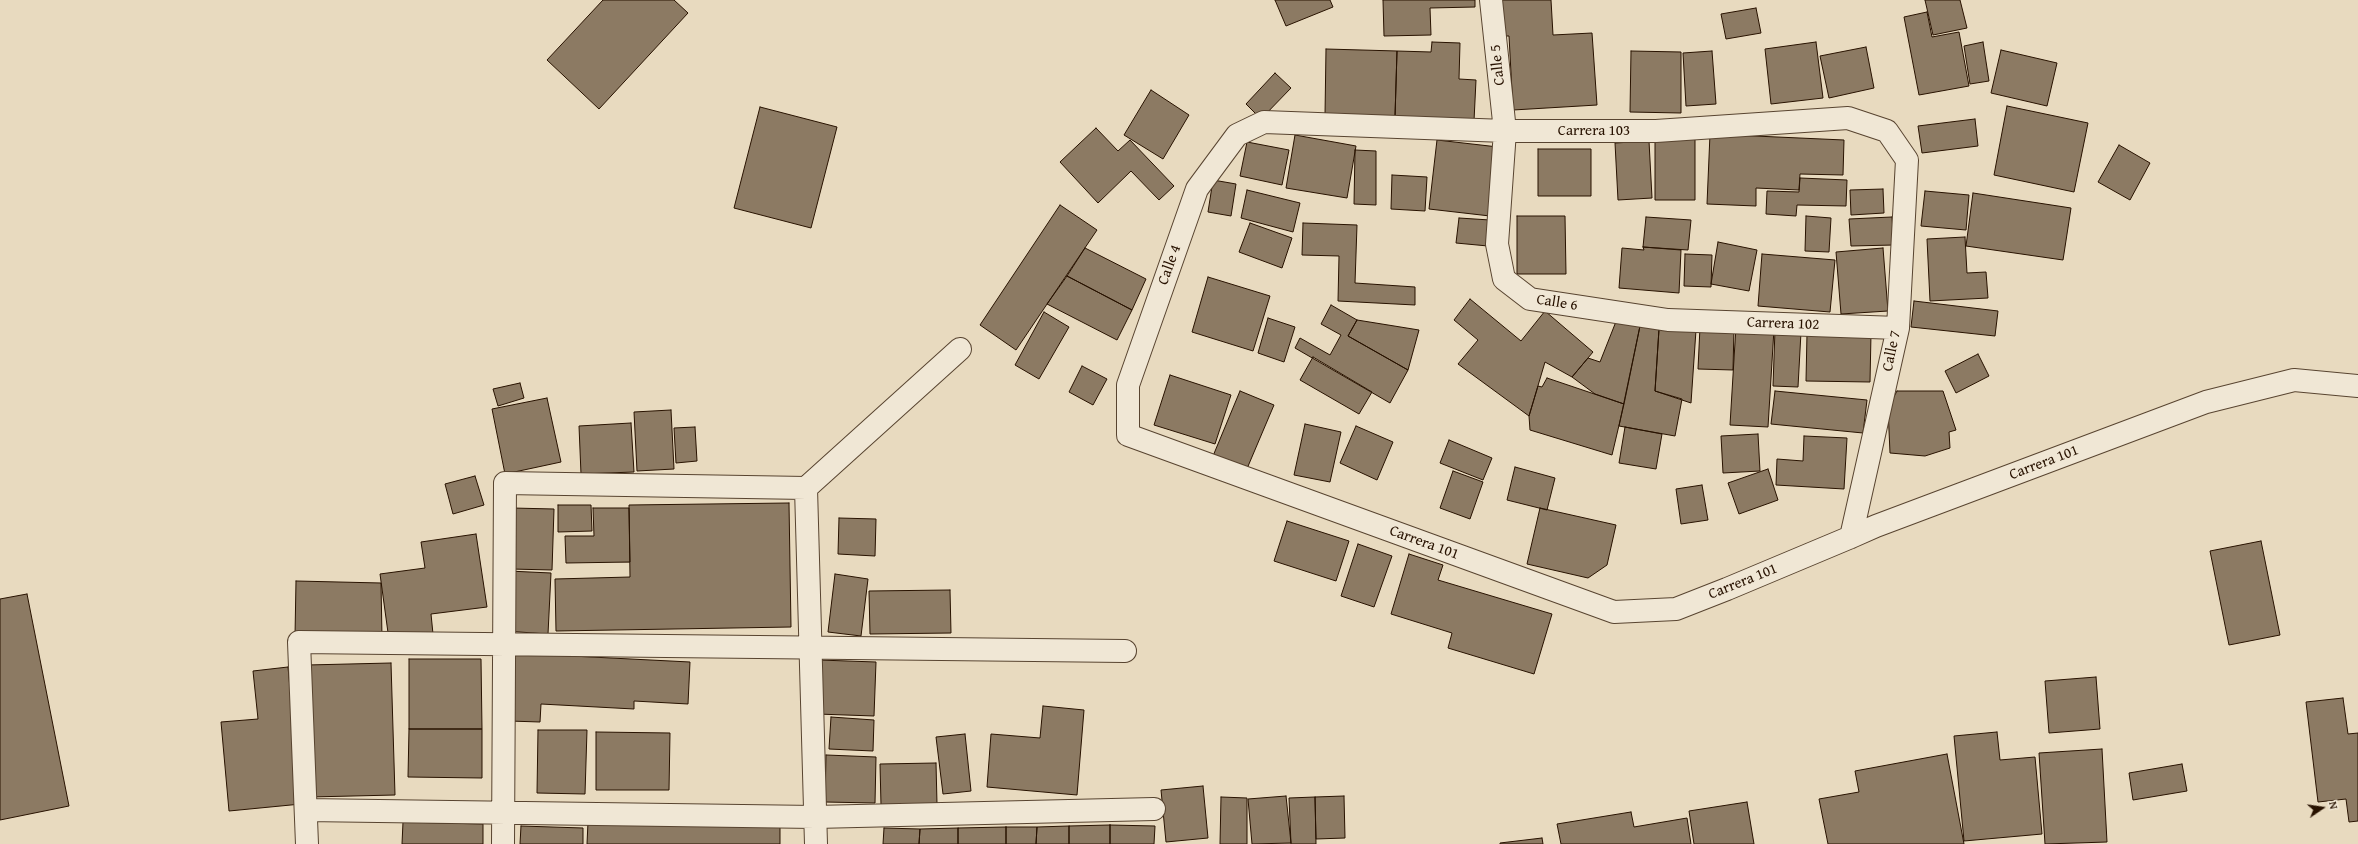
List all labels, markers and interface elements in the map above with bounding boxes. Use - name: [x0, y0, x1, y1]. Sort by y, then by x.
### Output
- street label: Calle 5: [1487, 44, 1509, 86]
- street label: Carrera 103: [1558, 122, 1630, 140]
- street label: Calle 4: [1154, 243, 1186, 287]
- street label: Calle 6: [1535, 291, 1579, 315]
- street label: Carrera 102: [1746, 314, 1820, 334]
- street label: Calle 7: [1879, 329, 1905, 373]
- street label: Carrera 101: [2007, 442, 2081, 484]
- street label: Carrera 101: [1387, 522, 1461, 564]
- street label: Carrera 101: [1706, 560, 1780, 604]
- north arrow: [2302, 788, 2342, 828]
- text: N: [2325, 800, 2342, 811]

